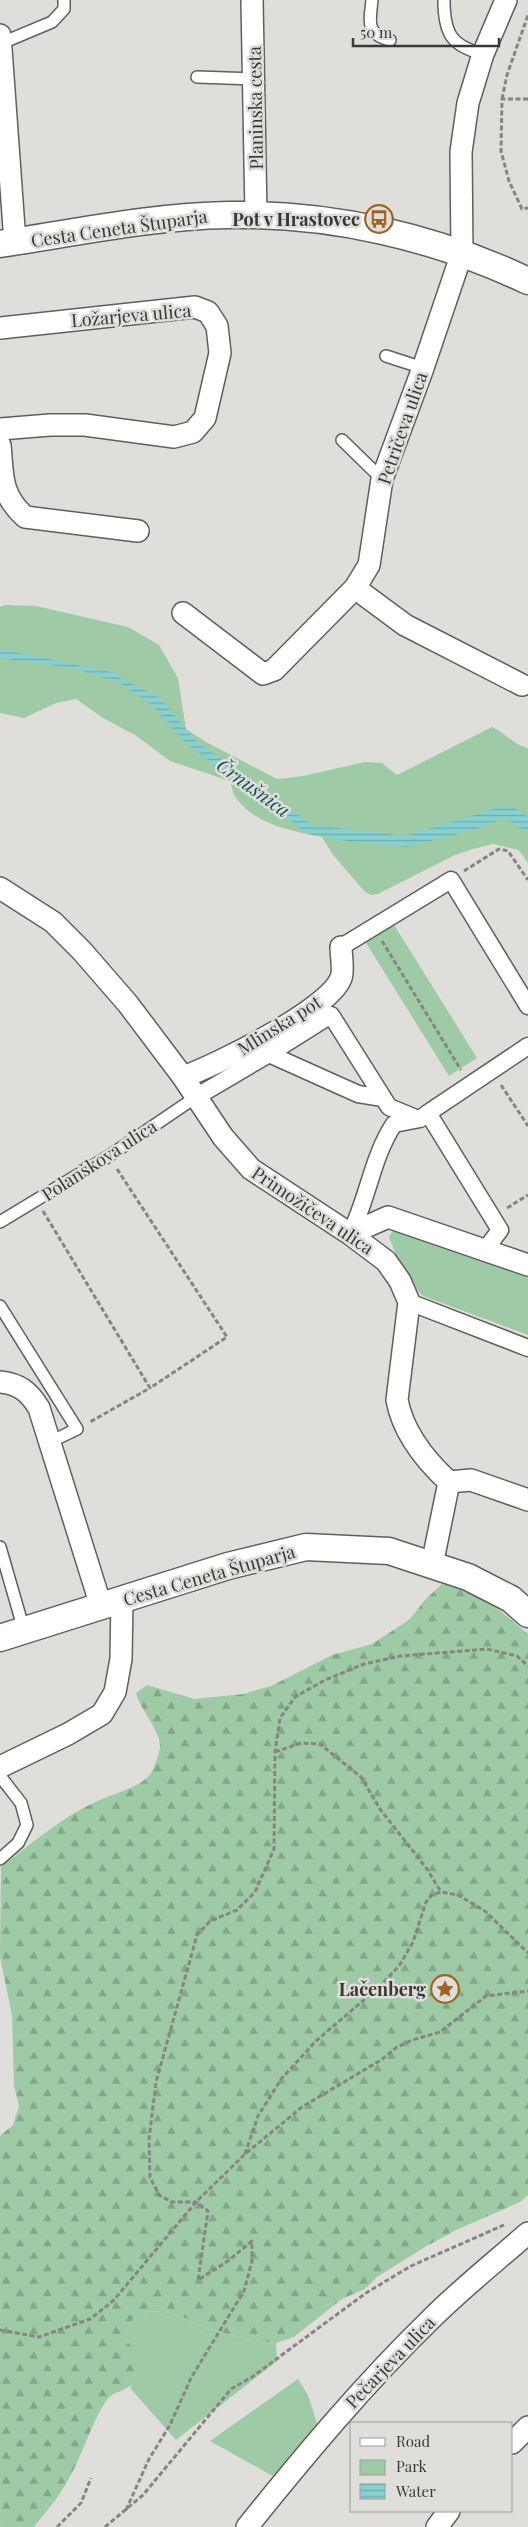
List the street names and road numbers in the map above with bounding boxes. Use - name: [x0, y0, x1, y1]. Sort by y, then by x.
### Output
- street label: Planinska cesta: [242, 46, 268, 170]
- street label: Cesta Ceneta Štuparja: [29, 204, 209, 252]
- street label: Ložarjeva ulica: [70, 298, 192, 332]
- street label: Petričeva ulica: [372, 369, 432, 487]
- street label: Mlinska pot: [233, 989, 326, 1060]
- street label: Polanškova ulica: [37, 1114, 161, 1206]
- street label: Primožičeva ulica: [248, 1160, 379, 1260]
- street label: Cesta Ceneta Štuparja: [120, 1539, 298, 1611]
- street label: Pečarjeva ulica: [340, 2311, 440, 2413]

